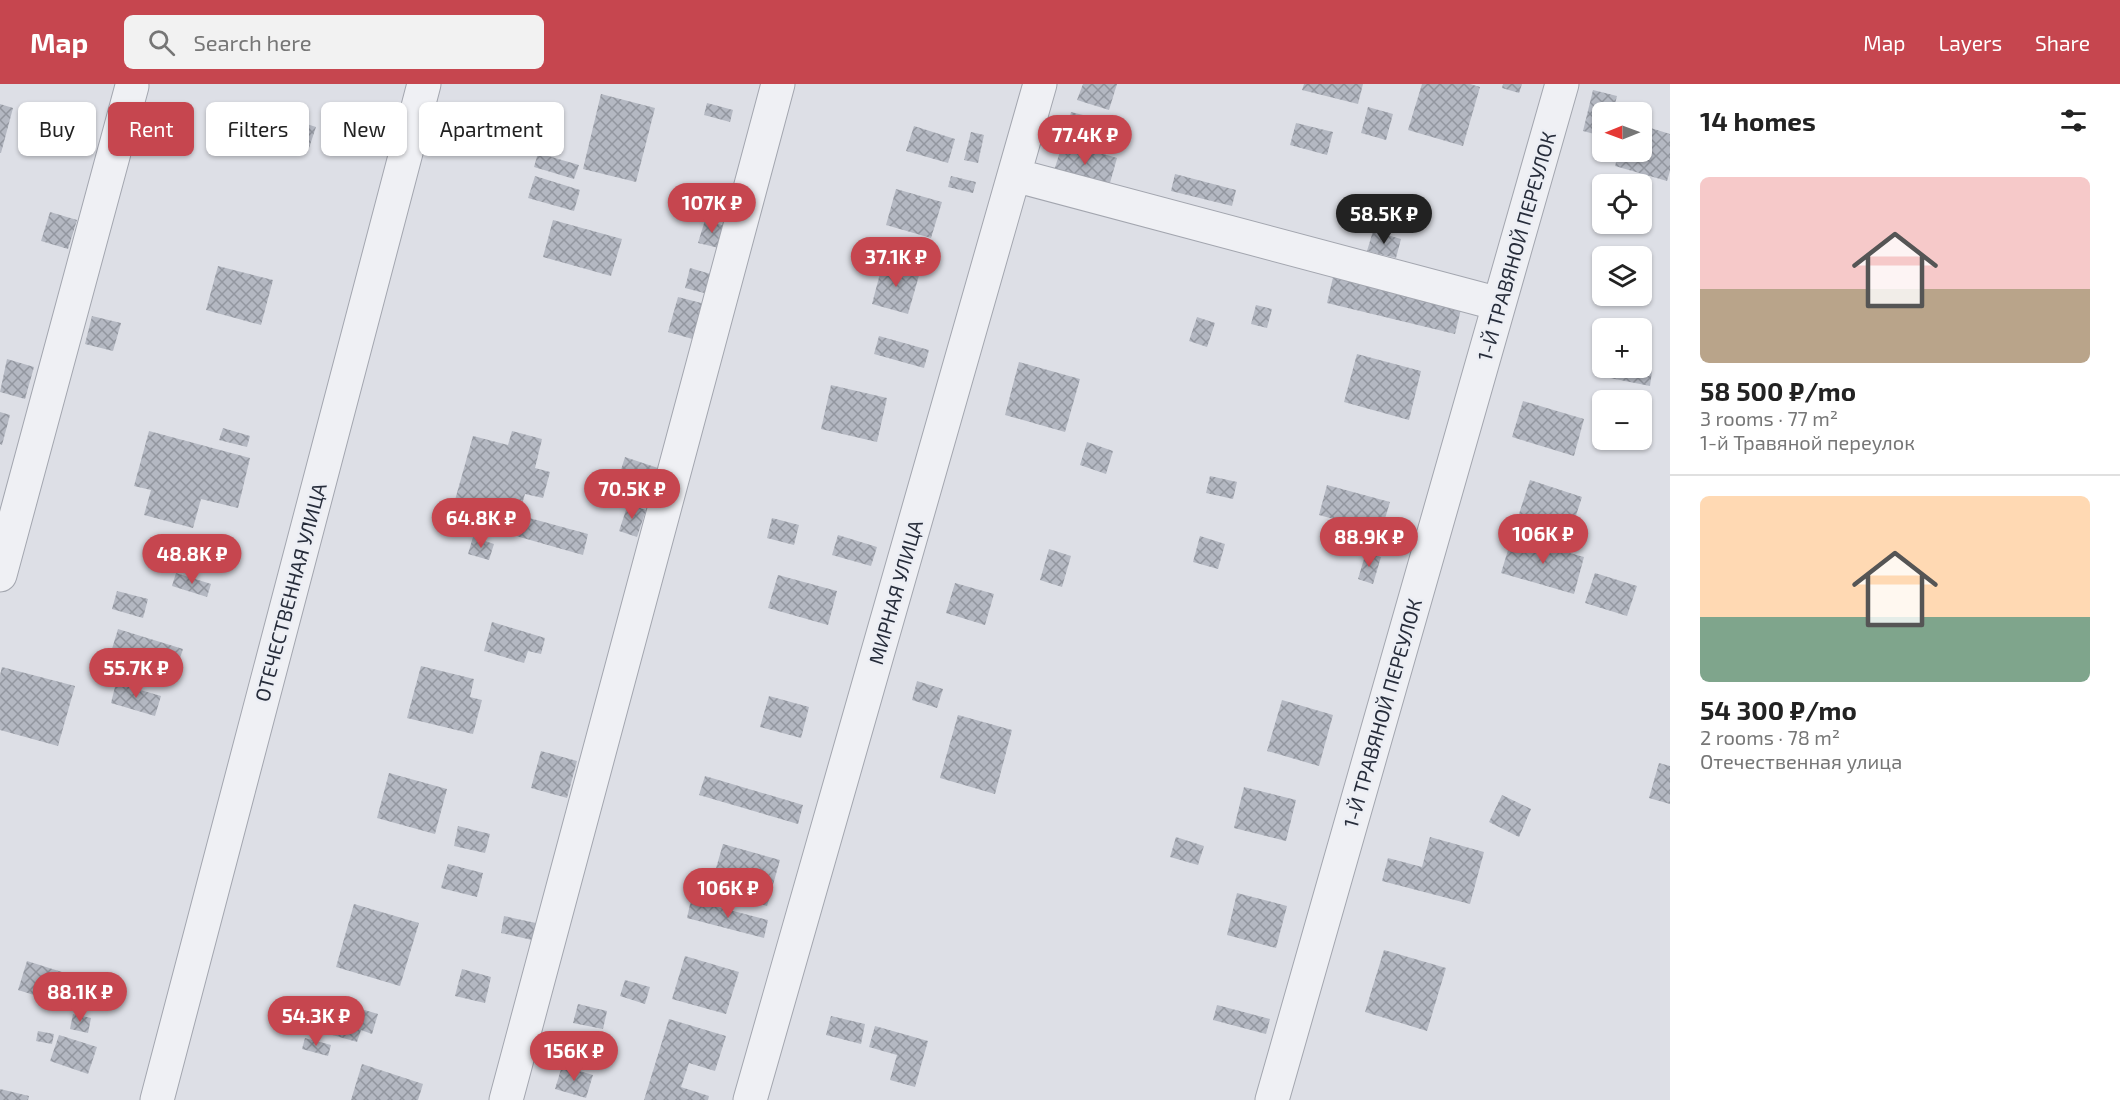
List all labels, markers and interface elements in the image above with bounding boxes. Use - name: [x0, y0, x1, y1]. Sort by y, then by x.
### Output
- search box: [124, 15, 544, 69]
- text: Map: [30, 25, 88, 59]
- icon: search: [145, 26, 178, 59]
- text: Search here: [193, 29, 312, 55]
- text: Map: [1863, 30, 1905, 55]
- text: Layers: [1938, 30, 2002, 55]
- text: Share: [2035, 30, 2090, 55]
- chip: Buy: [18, 102, 96, 156]
- chip: Rent: [108, 102, 194, 156]
- chip: Filters: [206, 102, 309, 156]
- chip: New: [321, 102, 407, 156]
- chip: Apartment: [419, 102, 564, 156]
- north arrow: [1592, 102, 1652, 162]
- map controls: [1592, 102, 1652, 450]
- icon: filters: [2057, 104, 2090, 137]
- text: 14 homes: [1700, 105, 1816, 136]
- pin: 77.4K ₽: [1030, 115, 1140, 166]
- text: 77.4K ₽: [1052, 122, 1118, 146]
- street label: 1-Й ТРАВЯНОЙ ПЕРЕУЛОК: [1472, 129, 1560, 363]
- button: locate: [1592, 174, 1652, 234]
- pin: 107K ₽: [663, 183, 761, 234]
- text: 107K ₽: [682, 190, 742, 214]
- pin: 58.5K ₽: [1329, 194, 1439, 245]
- text: 58.5K ₽: [1350, 201, 1418, 225]
- icon: home: [1841, 216, 1949, 324]
- pin: 37.1K ₽: [841, 237, 951, 288]
- text: 37.1K ₽: [865, 244, 927, 268]
- button: layers: [1592, 246, 1652, 306]
- button: +: [1592, 318, 1652, 378]
- text: 58 500 ₽/mo: [1700, 375, 1856, 406]
- button: −: [1592, 390, 1652, 450]
- text: 3 rooms · 77 m²: [1700, 406, 1838, 430]
- text: 1-й Травяной переулок: [1700, 430, 1915, 454]
- pin: 70.5K ₽: [577, 469, 687, 520]
- text: 70.5K ₽: [598, 476, 666, 500]
- street label: ОТЕЧЕСТВЕННАЯ УЛИЦА: [249, 479, 331, 704]
- pin: 64.8K ₽: [426, 498, 536, 549]
- text: 64.8K ₽: [446, 505, 516, 529]
- pin: 106K ₽: [1494, 514, 1592, 565]
- street label: МИРНАЯ УЛИЦА: [863, 516, 927, 667]
- pin: 88.9K ₽: [1314, 517, 1424, 568]
- text: 106K ₽: [1512, 521, 1574, 545]
- text: 88.9K ₽: [1334, 524, 1404, 548]
- pin: 48.8K ₽: [137, 534, 247, 585]
- icon: home: [1841, 535, 1949, 643]
- text: 48.8K ₽: [156, 541, 228, 565]
- street label: 1-Й ТРАВЯНОЙ ПЕРЕУЛОК: [1338, 596, 1426, 830]
- pin: 55.7K ₽: [81, 648, 191, 699]
- text: 55.7K ₽: [103, 655, 169, 679]
- text: 54 300 ₽/mo: [1700, 694, 1857, 725]
- text: 2 rooms · 78 m²: [1700, 725, 1840, 749]
- text: Отечественная улица: [1700, 749, 1902, 773]
- pin: 106K ₽: [679, 868, 777, 919]
- text: 106K ₽: [697, 875, 759, 899]
- pin: 88.1K ₽: [25, 972, 135, 1023]
- text: 88.1K ₽: [47, 979, 113, 1003]
- pin: 54.3K ₽: [261, 996, 371, 1047]
- text: 54.3K ₽: [282, 1003, 350, 1027]
- pin: 156K ₽: [525, 1031, 623, 1082]
- text: 156K ₽: [544, 1038, 604, 1062]

